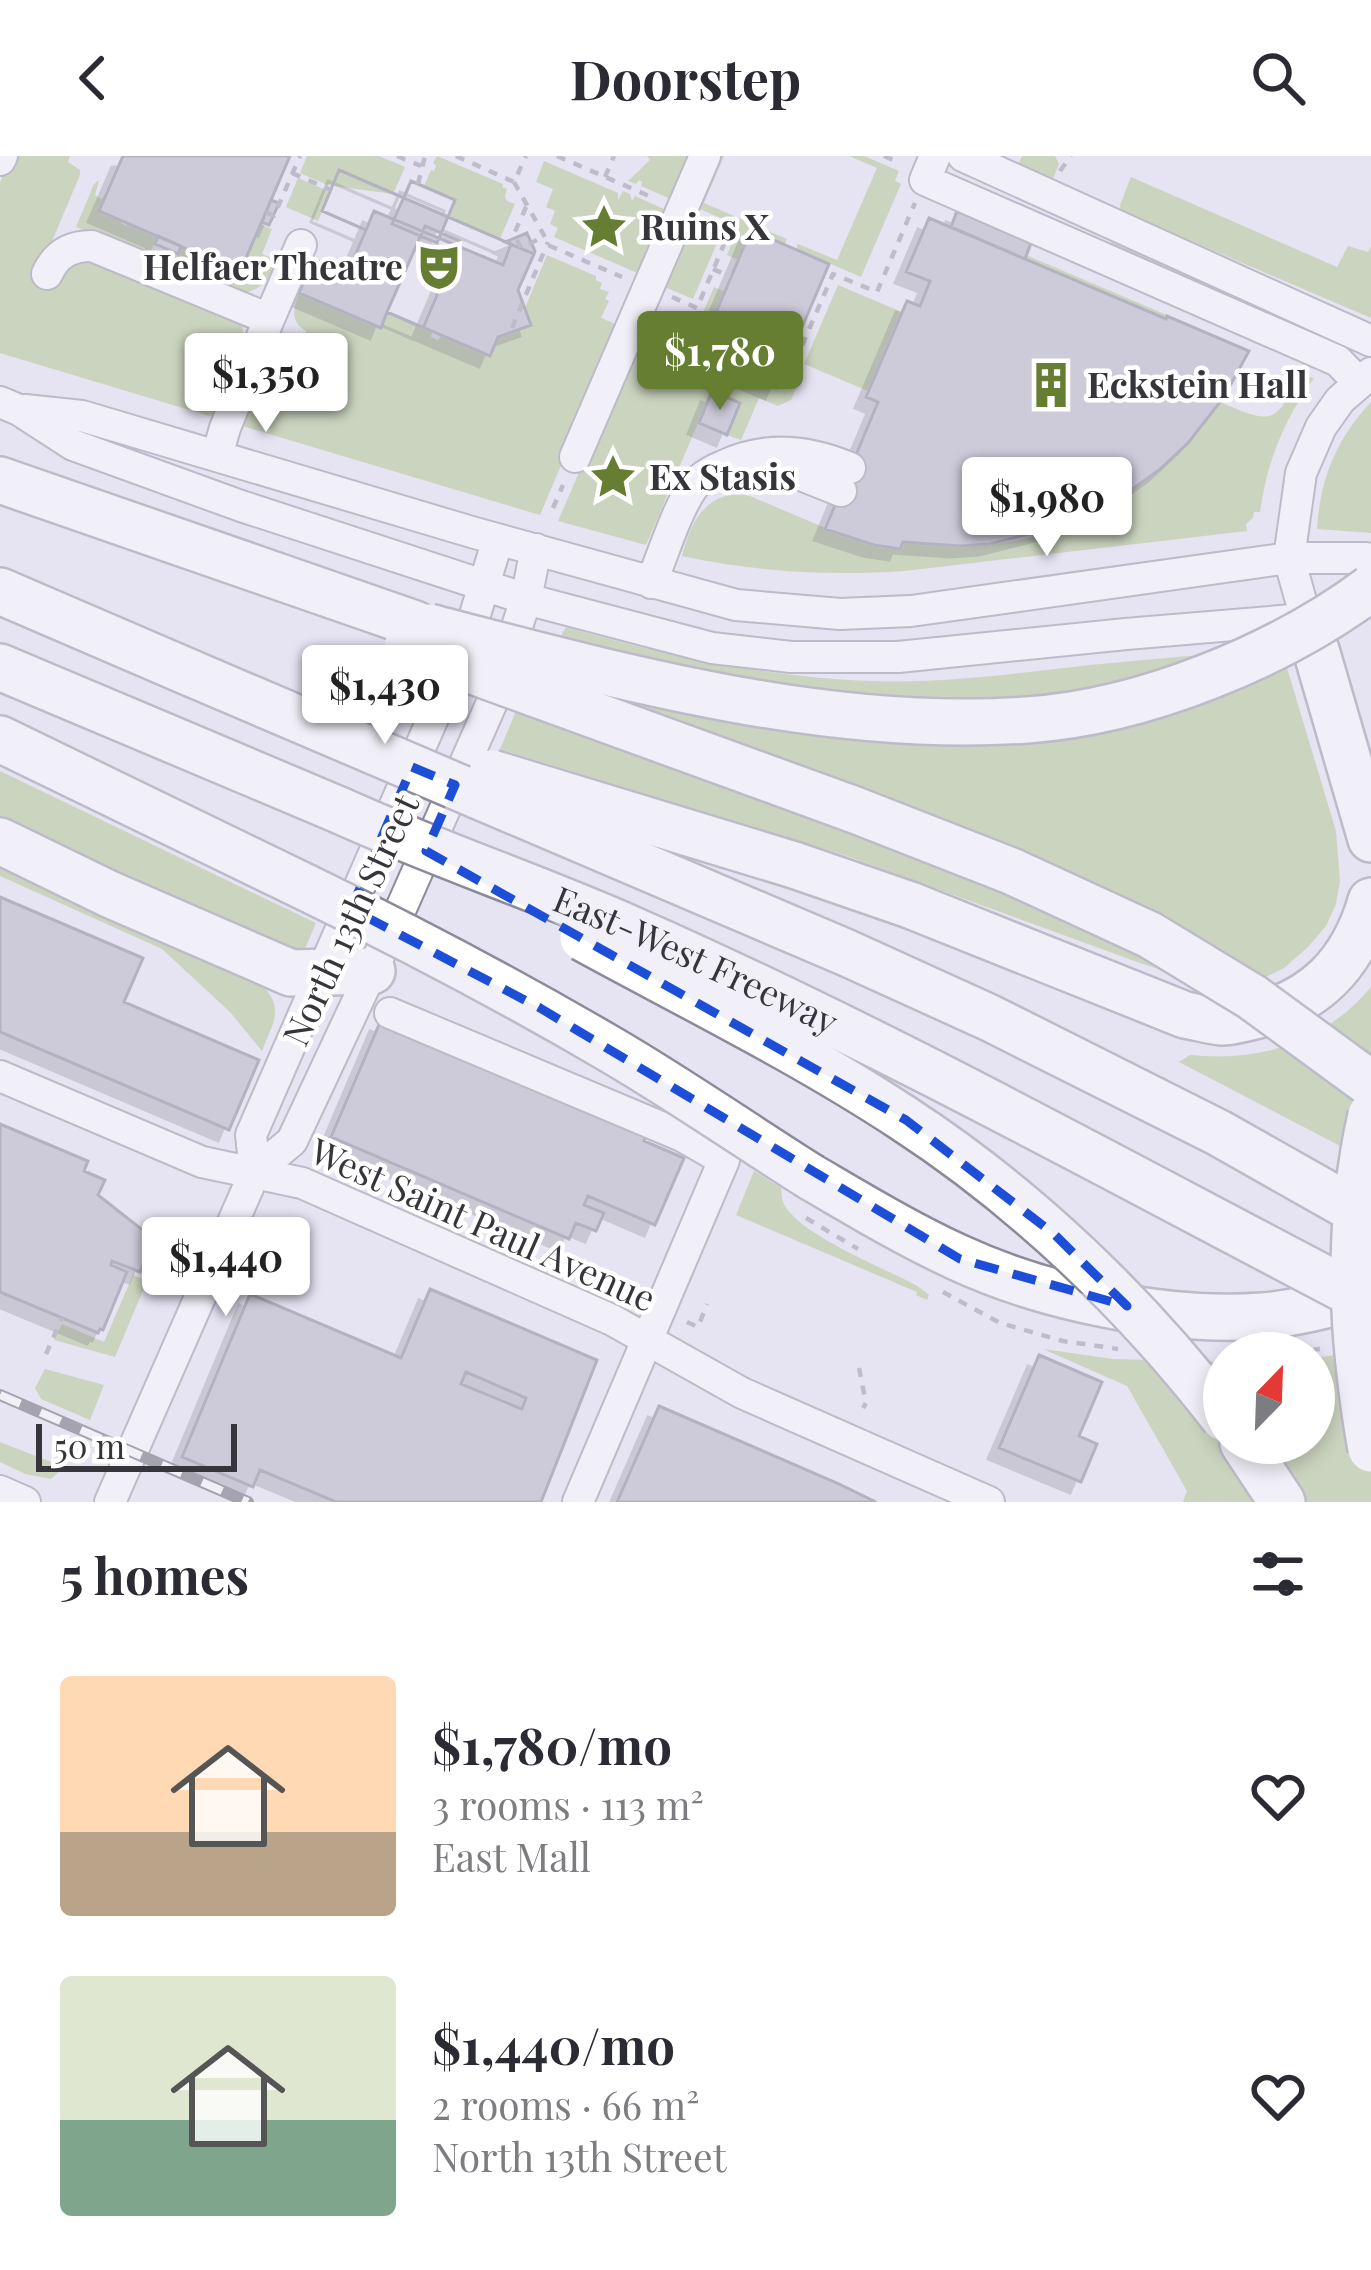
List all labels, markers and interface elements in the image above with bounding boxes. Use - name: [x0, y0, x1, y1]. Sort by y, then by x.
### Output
- text: Doorstep: [570, 42, 801, 114]
- icon: back: [60, 45, 126, 111]
- icon: search: [1245, 45, 1311, 111]
- place label: Ruins X: [640, 201, 771, 249]
- place icon: Ruins X: [579, 202, 629, 252]
- place label: Helfaer Theatre: [143, 241, 403, 289]
- theatre icon: Helfaer Theatre: [414, 242, 464, 292]
- pin: $1,780: [622, 311, 818, 413]
- text: $1,780: [664, 324, 776, 376]
- pin: $1,350: [168, 333, 364, 435]
- text: $1,350: [212, 346, 320, 398]
- place label: Eckstein Hall: [1087, 359, 1308, 407]
- building icon: Eckstein Hall: [1026, 360, 1076, 410]
- place label: Ex Stasis: [649, 451, 796, 499]
- place icon: Ex Stasis: [588, 452, 638, 502]
- pin: $1,980: [949, 457, 1145, 559]
- text: $1,980: [989, 470, 1105, 522]
- pin: $1,430: [287, 645, 483, 747]
- text: $1,430: [329, 658, 441, 710]
- street label: North 13th Street: [270, 785, 429, 1052]
- street label: East-West Freeway: [547, 873, 847, 1044]
- street label: West Saint Paul Avenue: [303, 1125, 664, 1321]
- pin: $1,440: [128, 1217, 324, 1319]
- text: $1,440: [169, 1230, 283, 1282]
- north arrow: [1203, 1332, 1335, 1464]
- map controls: [1203, 1332, 1335, 1464]
- scale bar: [36, 1418, 237, 1471]
- text: 50 m: [54, 1423, 125, 1467]
- text: 5 homes: [60, 1540, 249, 1608]
- icon: filters: [1245, 1541, 1311, 1607]
- text: $1,780/mo: [432, 1710, 672, 1778]
- icon: home: [156, 1724, 300, 1868]
- icon: heart: [1245, 1763, 1311, 1829]
- text: 3 rooms · 113 m²: [432, 1778, 704, 1830]
- text: East Mall: [432, 1830, 591, 1882]
- text: $1,440/mo: [432, 2010, 675, 2078]
- icon: home: [156, 2024, 300, 2168]
- icon: heart: [1245, 2063, 1311, 2129]
- text: 2 rooms · 66 m²: [432, 2078, 699, 2130]
- text: North 13th Street: [432, 2130, 727, 2182]

